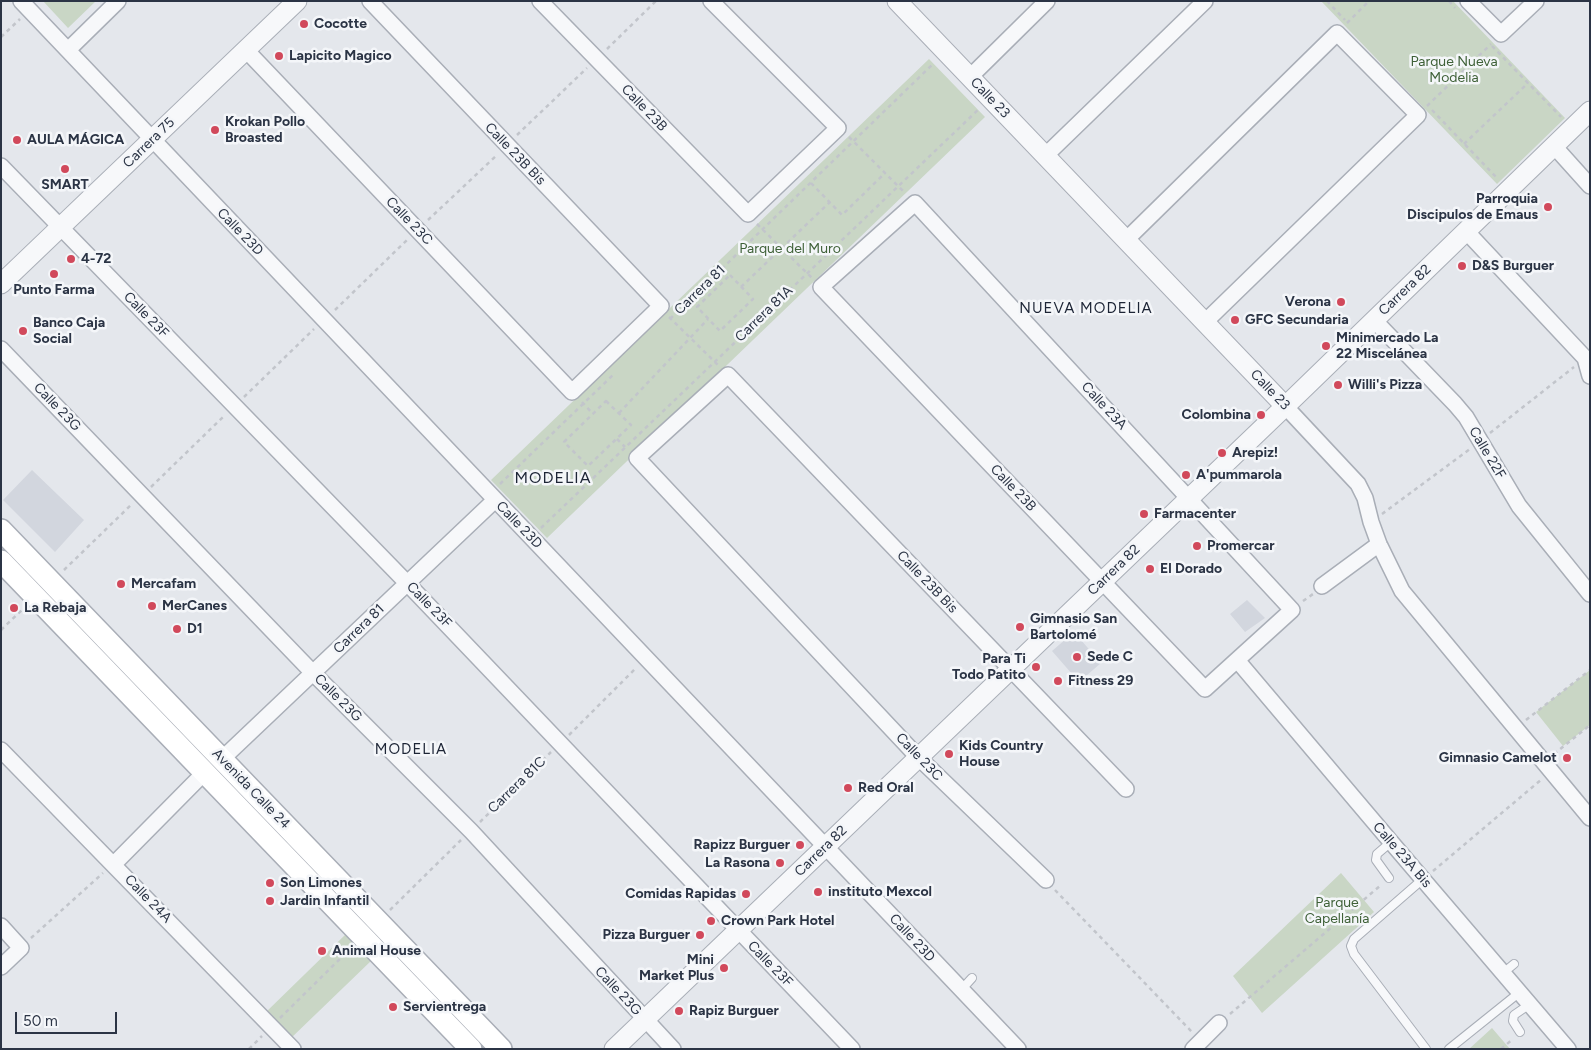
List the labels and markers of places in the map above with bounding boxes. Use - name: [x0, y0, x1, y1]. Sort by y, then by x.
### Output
- place label: Cocotte: [314, 16, 367, 32]
- marker: Cocotte: [298, 18, 310, 30]
- place label: Lapicito Magico: [289, 48, 392, 64]
- marker: Lapicito Magico: [273, 50, 285, 62]
- place label: Krokan Pollo Broasted: [225, 114, 305, 146]
- marker: Krokan Pollo Broasted: [209, 124, 221, 136]
- place label: AULA MÁGICA: [27, 132, 124, 148]
- marker: AULA MÁGICA: [11, 134, 23, 146]
- marker: SMART: [59, 163, 71, 175]
- place label: SMART: [41, 177, 89, 193]
- place label: Parroquia Discipulos de Emaus: [1407, 191, 1538, 223]
- marker: Parroquia Discipulos de Emaus: [1542, 201, 1554, 213]
- place label: 4-72: [81, 251, 111, 267]
- marker: 4-72: [65, 253, 77, 265]
- place label: D&S Burguer: [1472, 258, 1554, 274]
- marker: D&S Burguer: [1456, 260, 1468, 272]
- marker: Punto Farma: [48, 268, 60, 280]
- place label: Punto Farma: [13, 282, 95, 298]
- place label: Verona: [1285, 294, 1331, 310]
- marker: Verona: [1335, 296, 1347, 308]
- place label: GFC Secundaria: [1245, 312, 1349, 328]
- marker: GFC Secundaria: [1229, 314, 1241, 326]
- place label: Banco Caja Social: [33, 315, 105, 348]
- marker: Banco Caja Social: [17, 325, 29, 337]
- place label: Minimercado La 22 Miscelánea: [1336, 330, 1438, 362]
- marker: Minimercado La 22 Miscelánea: [1320, 340, 1332, 352]
- place label: Willi's Pizza: [1348, 377, 1422, 393]
- marker: Willi's Pizza: [1332, 379, 1344, 391]
- place label: Colombina: [1182, 407, 1251, 423]
- marker: Colombina: [1255, 409, 1267, 421]
- place label: Arepiz!: [1232, 445, 1278, 461]
- marker: Arepiz!: [1216, 447, 1228, 459]
- place label: A'pummarola: [1196, 467, 1282, 483]
- marker: A'pummarola: [1180, 469, 1192, 481]
- place label: Farmacenter: [1154, 506, 1236, 522]
- marker: Farmacenter: [1138, 508, 1150, 520]
- place label: Promercar: [1207, 538, 1275, 554]
- marker: Promercar: [1191, 540, 1203, 552]
- place label: El Dorado: [1160, 561, 1222, 577]
- marker: El Dorado: [1144, 563, 1156, 575]
- place label: Mercafam: [131, 576, 196, 592]
- marker: Mercafam: [115, 578, 127, 590]
- place label: MerCanes: [162, 598, 227, 614]
- place label: La Rebaja: [24, 600, 86, 616]
- marker: MerCanes: [146, 600, 158, 612]
- marker: La Rebaja: [8, 602, 20, 614]
- place label: Gimnasio San Bartolomé: [1030, 611, 1117, 644]
- place label: D1: [187, 621, 203, 637]
- marker: Gimnasio San Bartolomé: [1014, 621, 1026, 633]
- marker: D1: [171, 623, 183, 635]
- place label: Sede C: [1087, 649, 1133, 665]
- place label: Para Ti Todo Patito: [952, 651, 1026, 684]
- marker: Sede C: [1071, 651, 1083, 663]
- marker: Para Ti Todo Patito: [1030, 661, 1042, 673]
- place label: Fitness 29: [1068, 673, 1133, 689]
- marker: Fitness 29: [1052, 675, 1064, 687]
- place label: Kids Country House: [959, 738, 1043, 770]
- marker: Kids Country House: [943, 748, 955, 760]
- place label: Gimnasio Camelot: [1439, 750, 1557, 766]
- marker: Gimnasio Camelot: [1561, 752, 1573, 764]
- place label: Red Oral: [858, 780, 914, 796]
- marker: Red Oral: [842, 782, 854, 794]
- place label: Rapizz Burguer: [693, 837, 790, 853]
- marker: Rapizz Burguer: [794, 839, 806, 851]
- place label: La Rasona: [705, 855, 770, 871]
- marker: La Rasona: [774, 857, 786, 869]
- place label: Son Limones: [280, 875, 362, 891]
- marker: Son Limones: [264, 877, 276, 889]
- place label: instituto Mexcol: [828, 884, 932, 900]
- place label: Comidas Rapidas: [625, 886, 736, 902]
- marker: instituto Mexcol: [812, 886, 824, 898]
- marker: Comidas Rapidas: [740, 888, 752, 900]
- place label: Jardin Infantil: [280, 893, 369, 909]
- marker: Jardin Infantil: [264, 895, 276, 907]
- place label: Crown Park Hotel: [721, 913, 835, 929]
- marker: Crown Park Hotel: [705, 915, 717, 927]
- place label: Pizza Burguer: [602, 927, 690, 943]
- marker: Pizza Burguer: [694, 929, 706, 941]
- place label: Animal House: [332, 943, 421, 959]
- marker: Animal House: [316, 945, 328, 957]
- place label: Mini Market Plus: [639, 952, 714, 984]
- marker: Mini Market Plus: [718, 962, 730, 974]
- place label: Servientrega: [403, 999, 486, 1015]
- marker: Servientrega: [387, 1001, 399, 1013]
- place label: Rapiz Burguer: [689, 1003, 779, 1019]
- marker: Rapiz Burguer: [673, 1005, 685, 1017]

